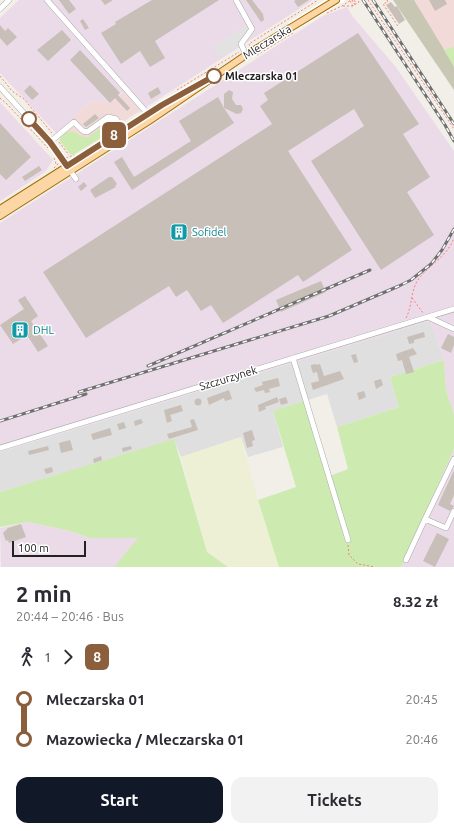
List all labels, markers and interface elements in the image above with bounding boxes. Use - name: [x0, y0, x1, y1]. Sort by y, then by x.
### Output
- street label: Mleczarska: [241, 22, 293, 62]
- marker: Mleczarska 01: [206, 68, 222, 84]
- place label: Mleczarska 01: [225, 70, 298, 82]
- unlabelled marker: [21, 111, 37, 127]
- line badge: 8: [101, 122, 127, 148]
- text: 8: [110, 127, 118, 143]
- building icon: Sofidel: [169, 222, 189, 242]
- place label: Sofidel: [192, 226, 227, 238]
- building icon: DHL: [10, 320, 30, 340]
- place label: DHL: [33, 324, 54, 336]
- street label: Szczurzynek: [198, 363, 259, 392]
- scale bar: [12, 539, 86, 558]
- text: 100 m: [18, 542, 49, 554]
- text: 2 min: [16, 581, 72, 606]
- text: 8.32 zł: [393, 593, 438, 610]
- text: 20:44 – 20:46 · Bus: [16, 609, 124, 623]
- icon: walk: [16, 646, 38, 668]
- icon: forward: [57, 646, 79, 668]
- text: 8: [93, 649, 101, 665]
- text: 1: [44, 650, 51, 664]
- text: Mleczarska 01: [46, 691, 145, 708]
- text: 20:45: [405, 692, 438, 706]
- text: Mazowiecka / Mleczarska 01: [46, 731, 245, 748]
- text: 20:46: [405, 732, 438, 746]
- button: Start: [16, 777, 223, 823]
- button: Tickets: [231, 777, 438, 823]

